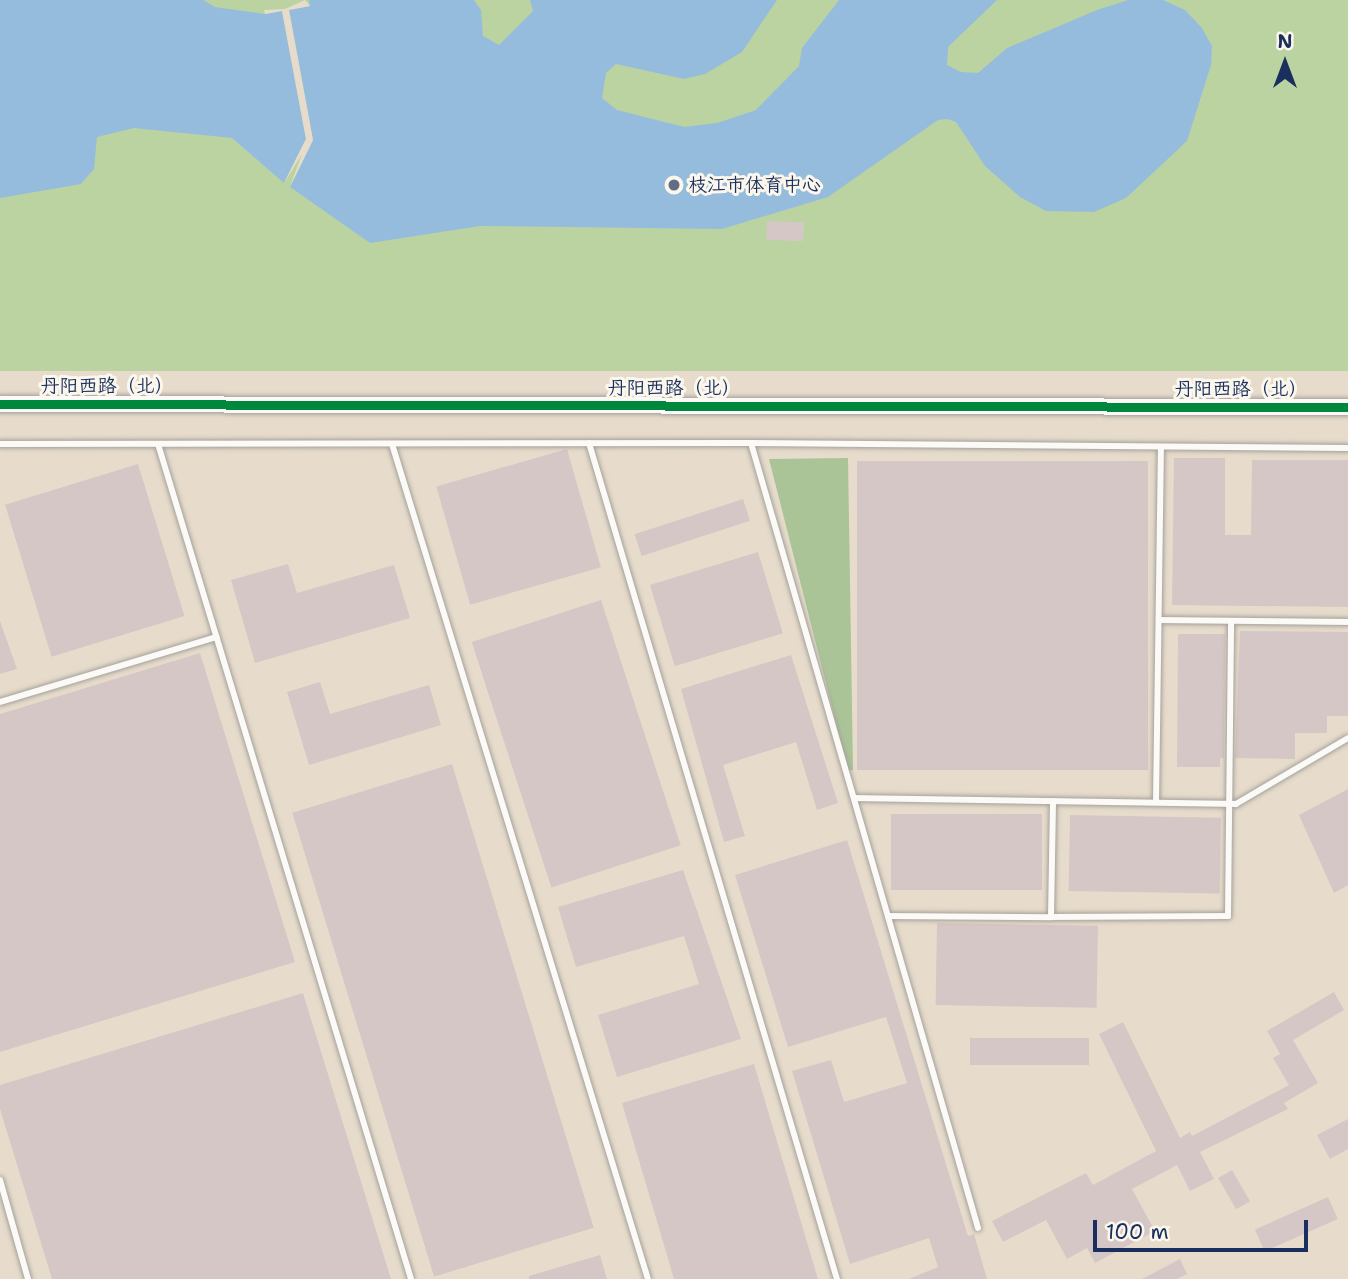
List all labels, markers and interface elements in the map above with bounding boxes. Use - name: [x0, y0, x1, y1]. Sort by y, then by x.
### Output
- north arrow: [1250, 28, 1320, 98]
- text: N: [1277, 29, 1293, 54]
- place label: 枝江市体育中心: [688, 174, 821, 196]
- marker: 枝江市体育中心: [666, 177, 682, 193]
- street label: 丹阳西路（北）: [41, 375, 173, 397]
- street label: 丹阳西路（北）: [608, 377, 740, 399]
- street label: 丹阳西路（北）: [1175, 378, 1307, 400]
- scale bar: [1096, 1206, 1311, 1250]
- text: 100 m: [1106, 1218, 1169, 1246]

